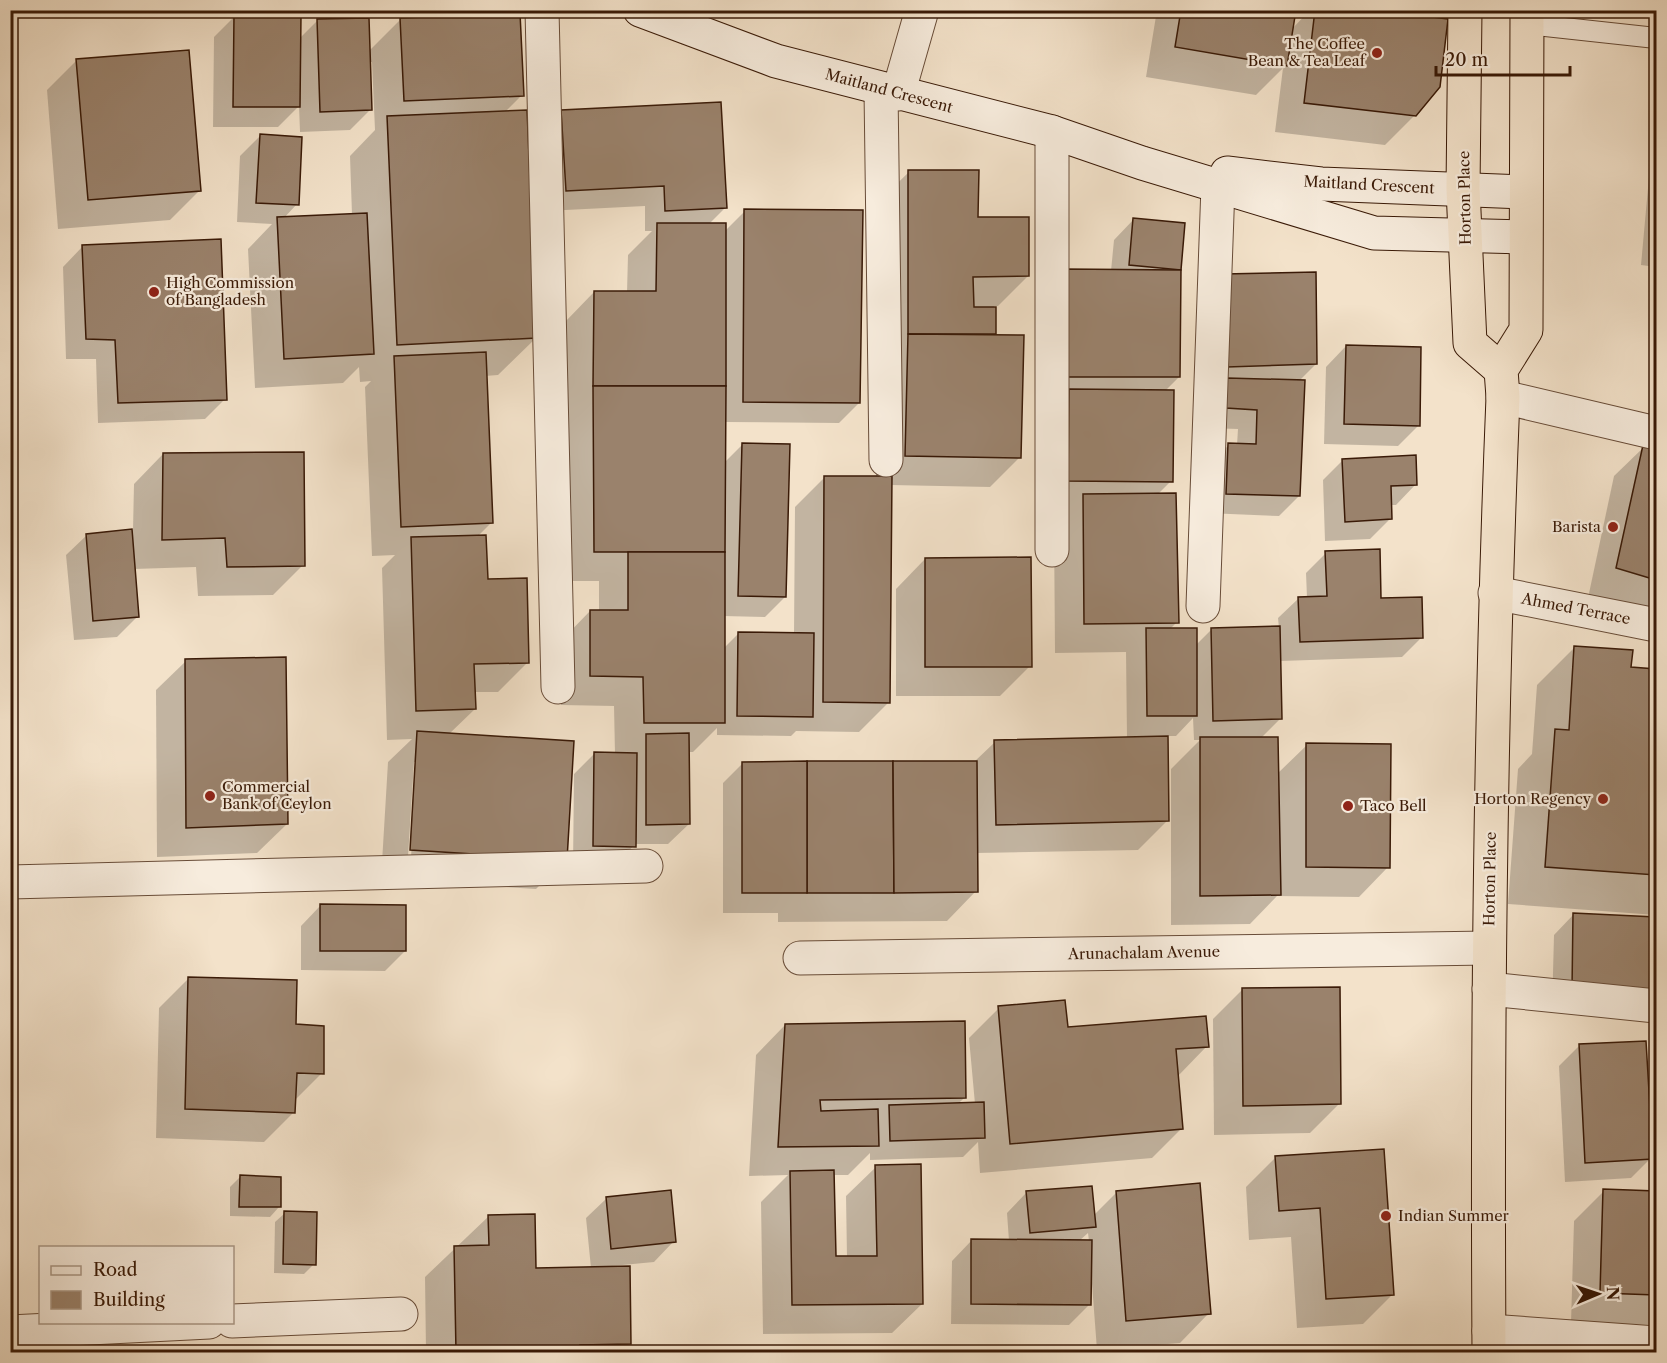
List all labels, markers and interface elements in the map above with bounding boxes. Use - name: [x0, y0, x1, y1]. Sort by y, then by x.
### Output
- place label: The Coffee Bean & Tea Leaf: [1248, 34, 1367, 70]
- scale bar: [1436, 39, 1570, 77]
- marker: The Coffee Bean & Tea Leaf: [1370, 46, 1384, 60]
- text: 20 m: [1445, 49, 1489, 71]
- street label: Maitland Crescent: [823, 64, 956, 117]
- street label: Horton Place: [1454, 151, 1475, 245]
- street label: Maitland Crescent: [1303, 172, 1436, 197]
- place label: High Commission of Bangladesh: [166, 273, 295, 309]
- marker: High Commission of Bangladesh: [147, 285, 161, 299]
- place label: Barista: [1552, 517, 1601, 536]
- marker: Barista: [1606, 520, 1620, 534]
- street label: Ahmed Terrace: [1519, 588, 1632, 628]
- place label: Commercial Bank of Ceylon: [222, 777, 332, 813]
- marker: Commercial Bank of Ceylon: [203, 789, 217, 803]
- place label: Horton Regency: [1474, 789, 1592, 808]
- marker: Horton Regency: [1596, 792, 1610, 806]
- place label: Taco Bell: [1360, 796, 1427, 815]
- marker: Taco Bell: [1341, 799, 1355, 813]
- street label: Horton Place: [1479, 832, 1500, 926]
- street label: Arunachalam Avenue: [1067, 942, 1220, 963]
- place label: Indian Summer: [1398, 1206, 1510, 1225]
- marker: Indian Summer: [1379, 1209, 1393, 1223]
- legend: [39, 1246, 234, 1324]
- text: Road: [93, 1259, 138, 1281]
- north arrow: [1568, 1264, 1628, 1324]
- text: N: [1603, 1286, 1623, 1301]
- text: Building: [93, 1289, 165, 1311]

